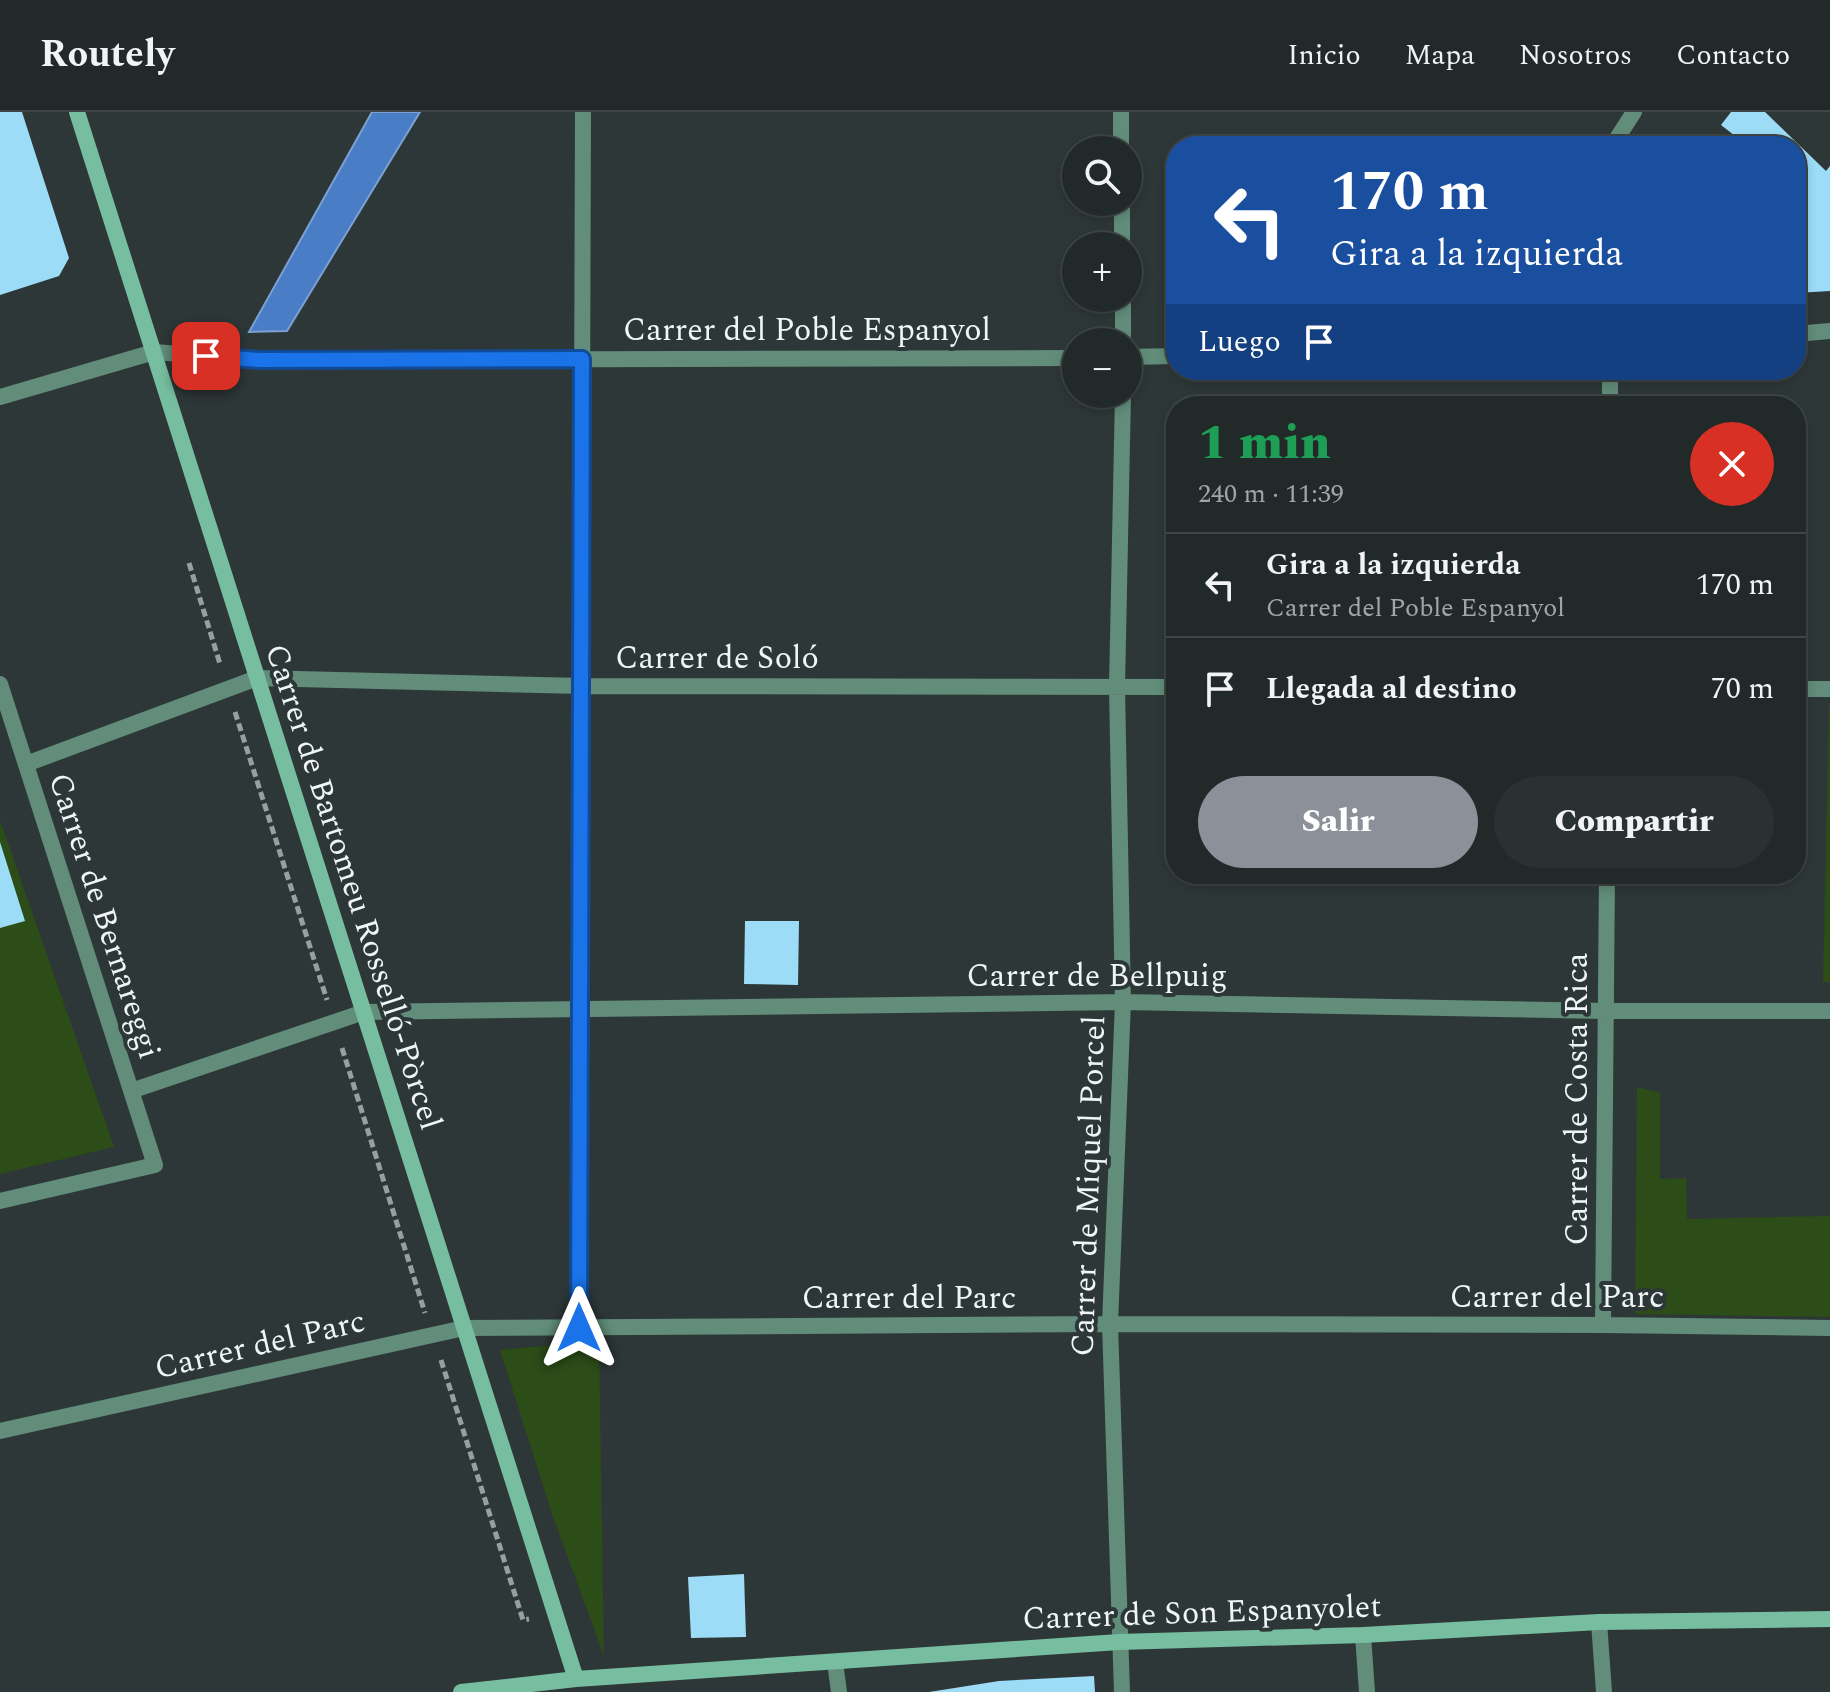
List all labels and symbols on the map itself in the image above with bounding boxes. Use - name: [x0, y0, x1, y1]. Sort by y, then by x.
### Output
- street label: Carrer del Poble Espanyol: [623, 306, 991, 355]
- pin: [172, 322, 240, 390]
- street label: Carrer de Soló: [615, 634, 819, 683]
- street label: Carrer de Bartomeu Rosselló-Pòrcel: [251, 638, 455, 1136]
- street label: Carrer de Bernareggi: [35, 767, 173, 1065]
- street label: Carrer de Bellpuig: [966, 952, 1228, 1001]
- street label: Carrer de Costa Rica: [1553, 952, 1602, 1246]
- street label: Carrer de Miquel Porcel: [1059, 1015, 1119, 1357]
- street label: Carrer del Parc: [1450, 1273, 1664, 1322]
- street label: Carrer del Parc: [802, 1274, 1016, 1323]
- position arrow: [537, 1286, 621, 1370]
- street label: Carrer del Parc: [150, 1297, 370, 1393]
- street label: Carrer de Son Espanyolet: [1022, 1582, 1382, 1644]

